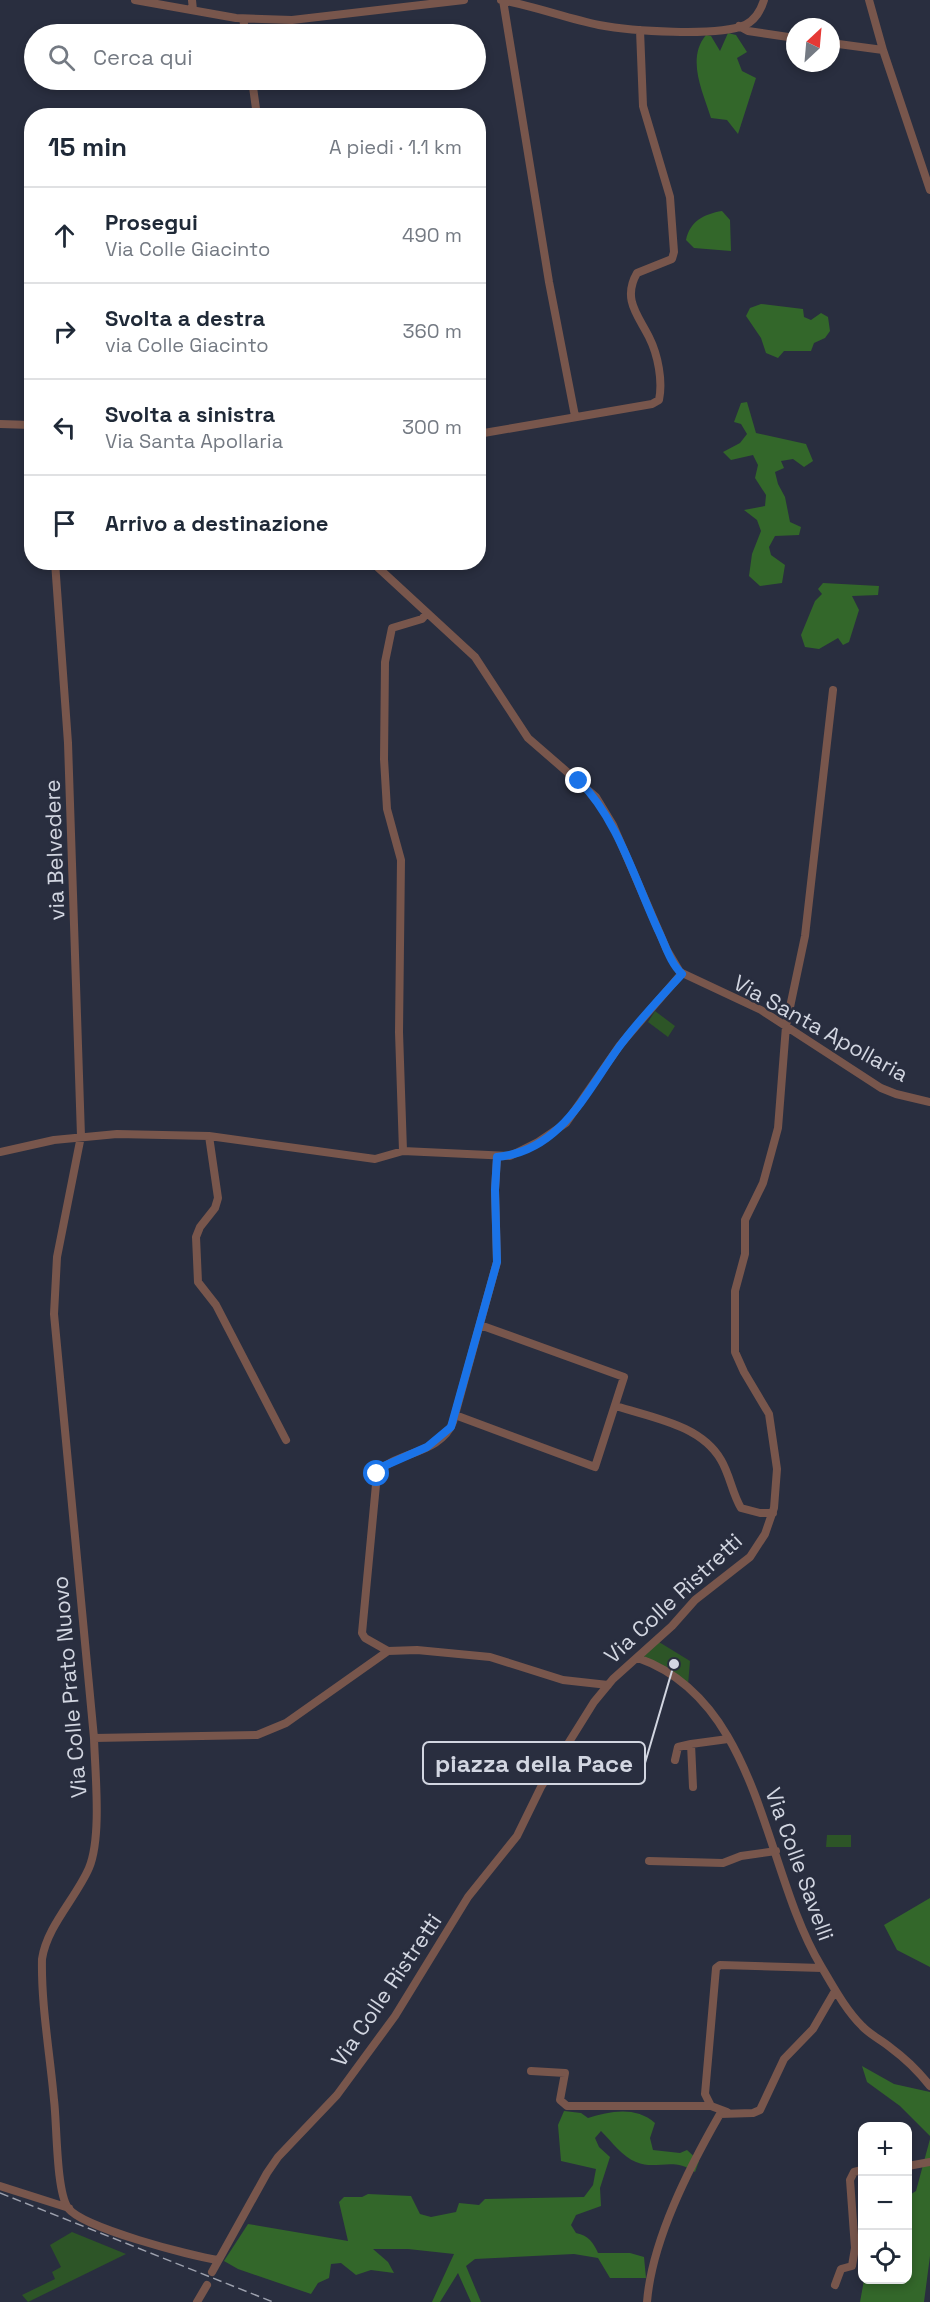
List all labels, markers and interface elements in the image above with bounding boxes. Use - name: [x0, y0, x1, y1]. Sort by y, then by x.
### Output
- north arrow: [786, 18, 840, 72]
- search box: [24, 24, 486, 90]
- icon: search: [45, 41, 78, 74]
- text: Cerca qui: [93, 43, 193, 71]
- text: 15 min: [48, 130, 127, 164]
- text: A piedi · 1.1 km: [329, 134, 462, 160]
- text: Prosegui: [105, 208, 198, 236]
- icon: ahead: [48, 219, 81, 252]
- text: 490 m: [402, 222, 462, 248]
- text: Via Colle Giacinto: [105, 236, 270, 262]
- text: Svolta a destra: [105, 304, 265, 332]
- icon: right: [48, 315, 81, 348]
- text: 360 m: [403, 318, 462, 344]
- text: via Colle Giacinto: [105, 332, 269, 358]
- text: Svolta a sinistra: [105, 400, 275, 428]
- icon: left: [48, 411, 81, 444]
- text: 300 m: [402, 414, 462, 440]
- text: Via Santa Apollaria: [105, 428, 283, 454]
- icon: arrive: [48, 507, 81, 540]
- text: Arrivo a destinazione: [105, 509, 328, 537]
- route end: [565, 767, 591, 793]
- street label: via Belvedere: [38, 779, 70, 921]
- street label: Via Santa Apollaria: [728, 968, 914, 1088]
- route start: [363, 1460, 389, 1486]
- street label: Via Colle Ristretti: [598, 1527, 748, 1669]
- street label: Via Colle Prato Nuovo: [45, 1575, 93, 1799]
- callout: piazza della Pace: [423, 1742, 645, 1784]
- text: piazza della Pace: [435, 1748, 633, 1779]
- street label: Via Colle Savelli: [759, 1784, 841, 1944]
- street label: Via Colle Ristretti: [324, 1908, 448, 2072]
- map controls: [858, 2122, 912, 2284]
- button: +: [858, 2122, 912, 2176]
- button: −: [858, 2176, 912, 2230]
- button: locate: [858, 2230, 912, 2284]

